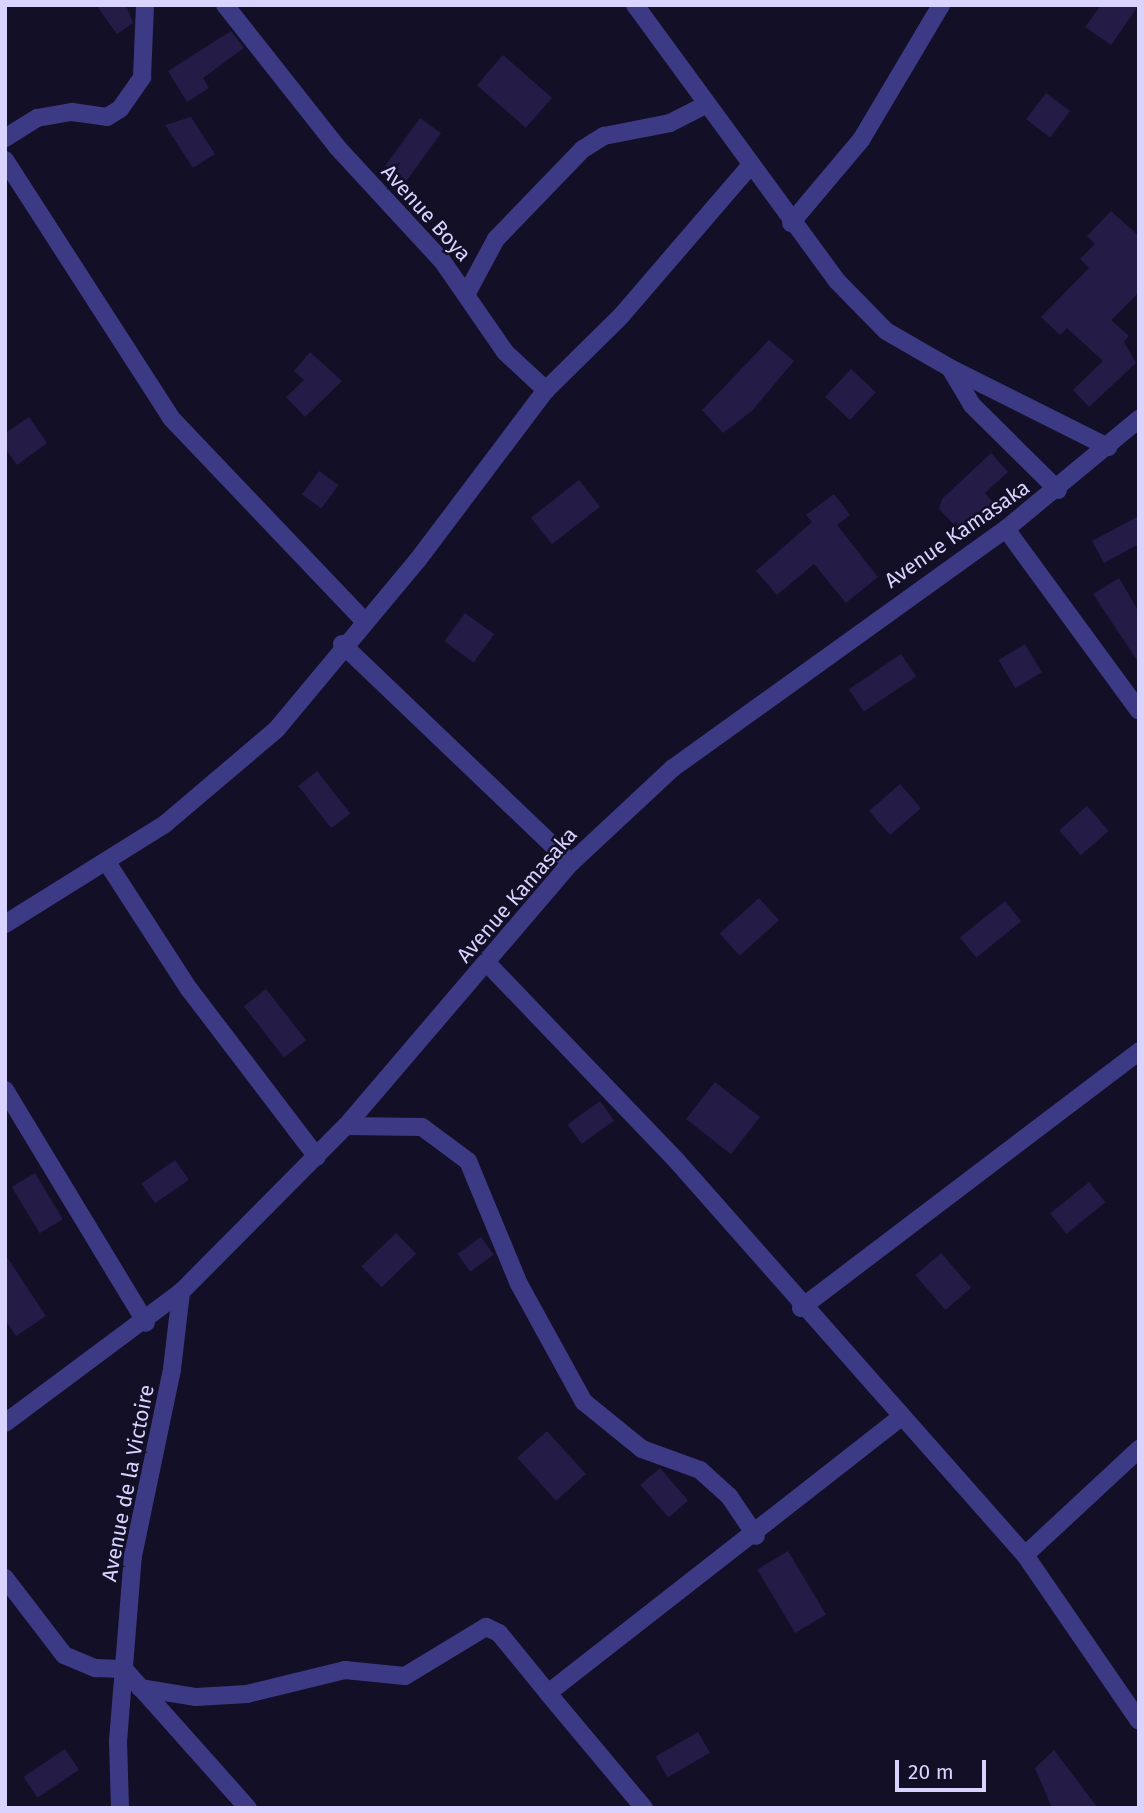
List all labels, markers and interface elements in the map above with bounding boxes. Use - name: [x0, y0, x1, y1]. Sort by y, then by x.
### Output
- street label: Avenue Boya: [376, 159, 476, 267]
- street label: Avenue Kamasaka: [880, 475, 1034, 593]
- street label: Avenue Kamasaka: [451, 822, 583, 968]
- street label: Avenue de la Victoire: [97, 1382, 159, 1584]
- scale bar: [899, 1746, 990, 1790]
- text: 20 m: [908, 1759, 954, 1785]

